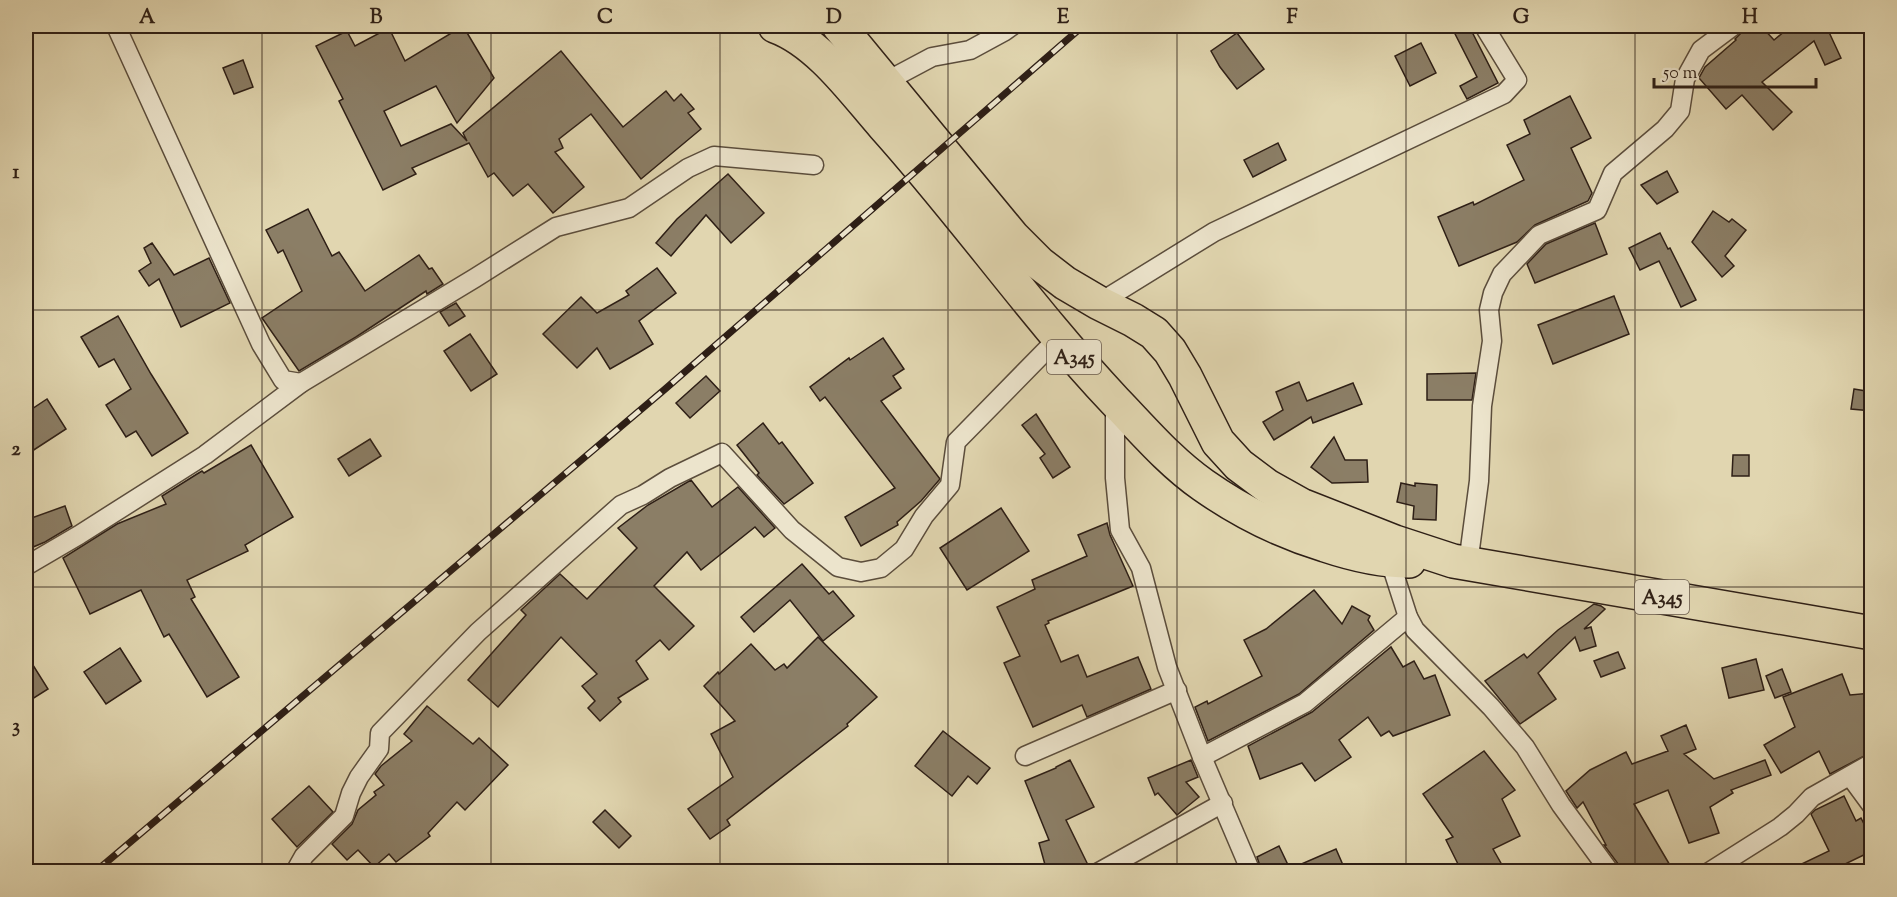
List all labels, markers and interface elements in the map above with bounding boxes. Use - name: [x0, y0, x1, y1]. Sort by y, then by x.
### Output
- text: A: [139, 4, 156, 33]
- text: B: [370, 4, 383, 33]
- text: C: [597, 4, 613, 33]
- text: D: [826, 4, 842, 33]
- text: E: [1057, 4, 1070, 33]
- text: F: [1286, 4, 1298, 33]
- text: G: [1513, 4, 1530, 33]
- text: H: [1742, 4, 1758, 33]
- scale bar: [1654, 51, 1816, 89]
- text: 50 m: [1662, 61, 1698, 87]
- text: 1: [13, 159, 20, 188]
- road number: A345: [1047, 340, 1101, 374]
- text: 2: [11, 436, 21, 465]
- road number: A345: [1635, 580, 1689, 614]
- text: 3: [12, 713, 20, 742]

